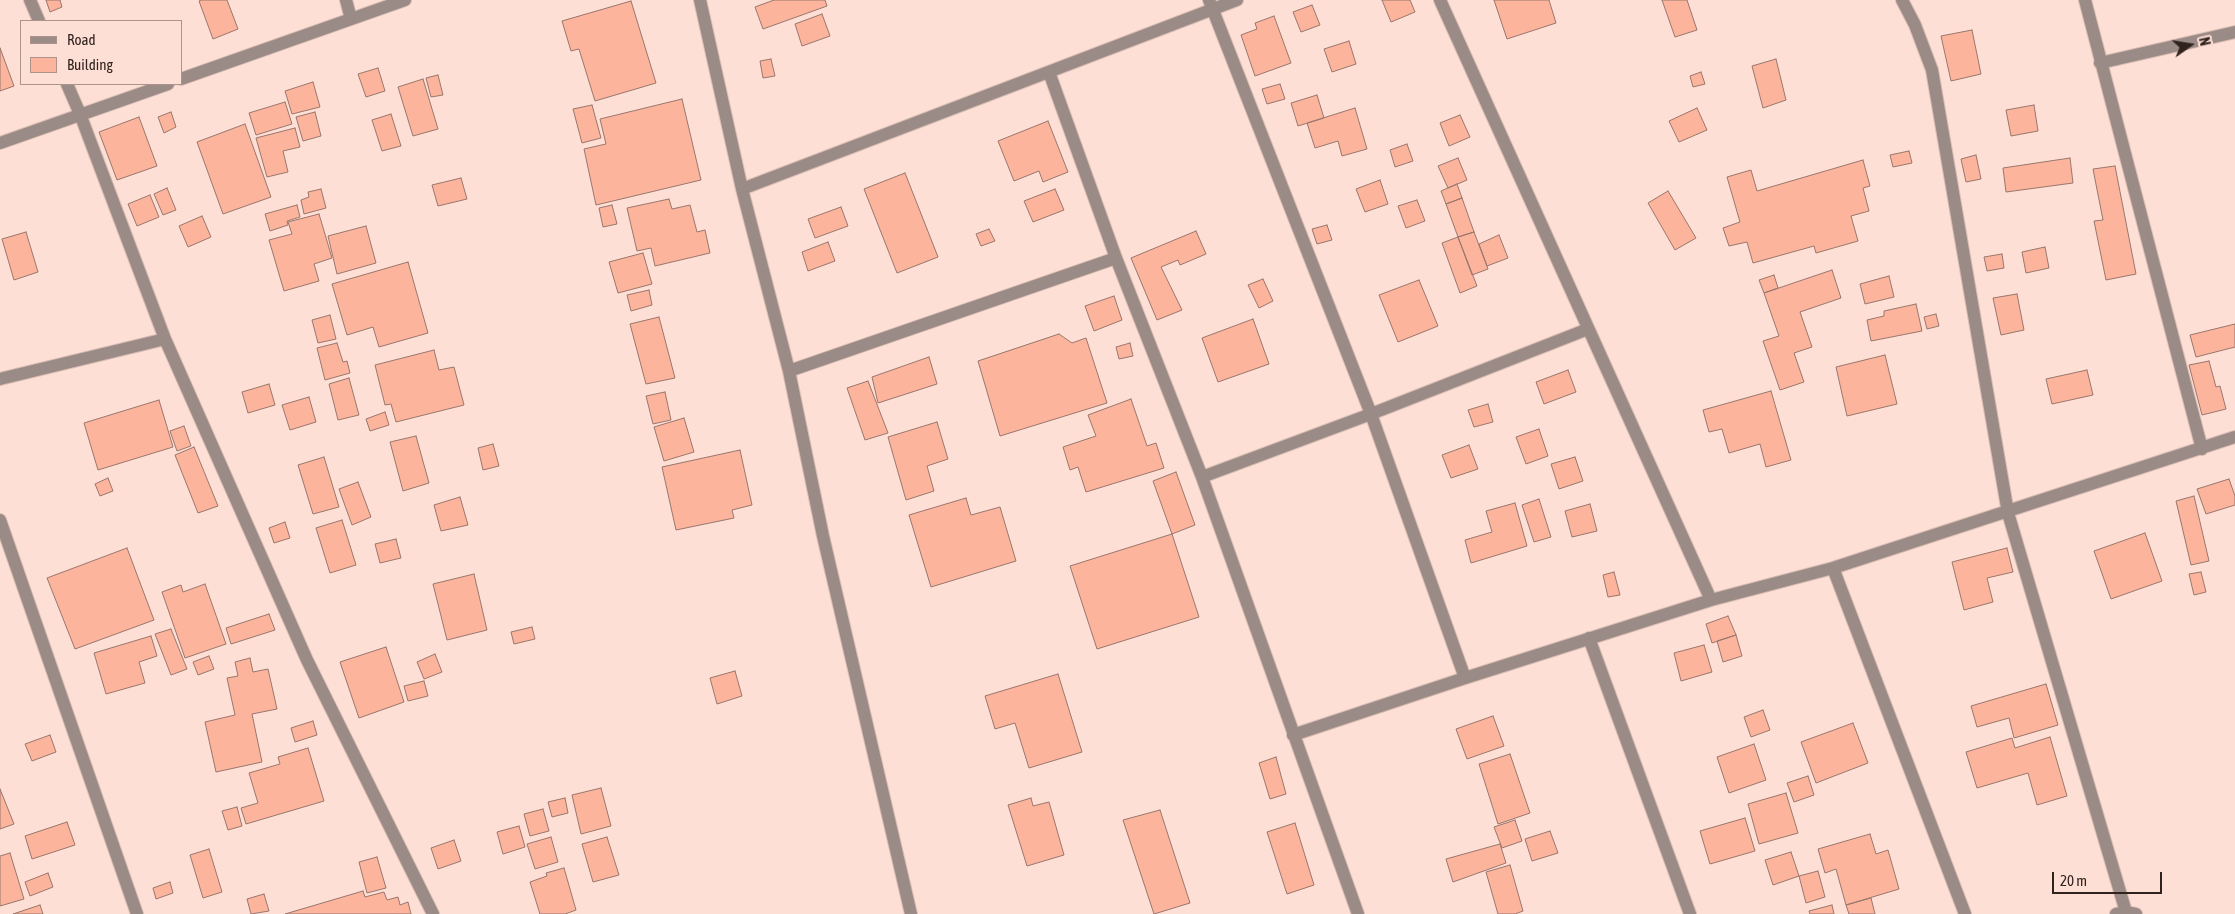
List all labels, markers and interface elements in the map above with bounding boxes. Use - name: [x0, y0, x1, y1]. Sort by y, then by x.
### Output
- legend: [20, 20, 182, 85]
- north arrow: [2165, 20, 2215, 70]
- text: Road: [67, 31, 96, 48]
- text: N: [2196, 36, 2213, 47]
- text: Building: [67, 56, 113, 73]
- scale bar: [2055, 862, 2165, 894]
- text: 20 m: [2060, 872, 2087, 889]

